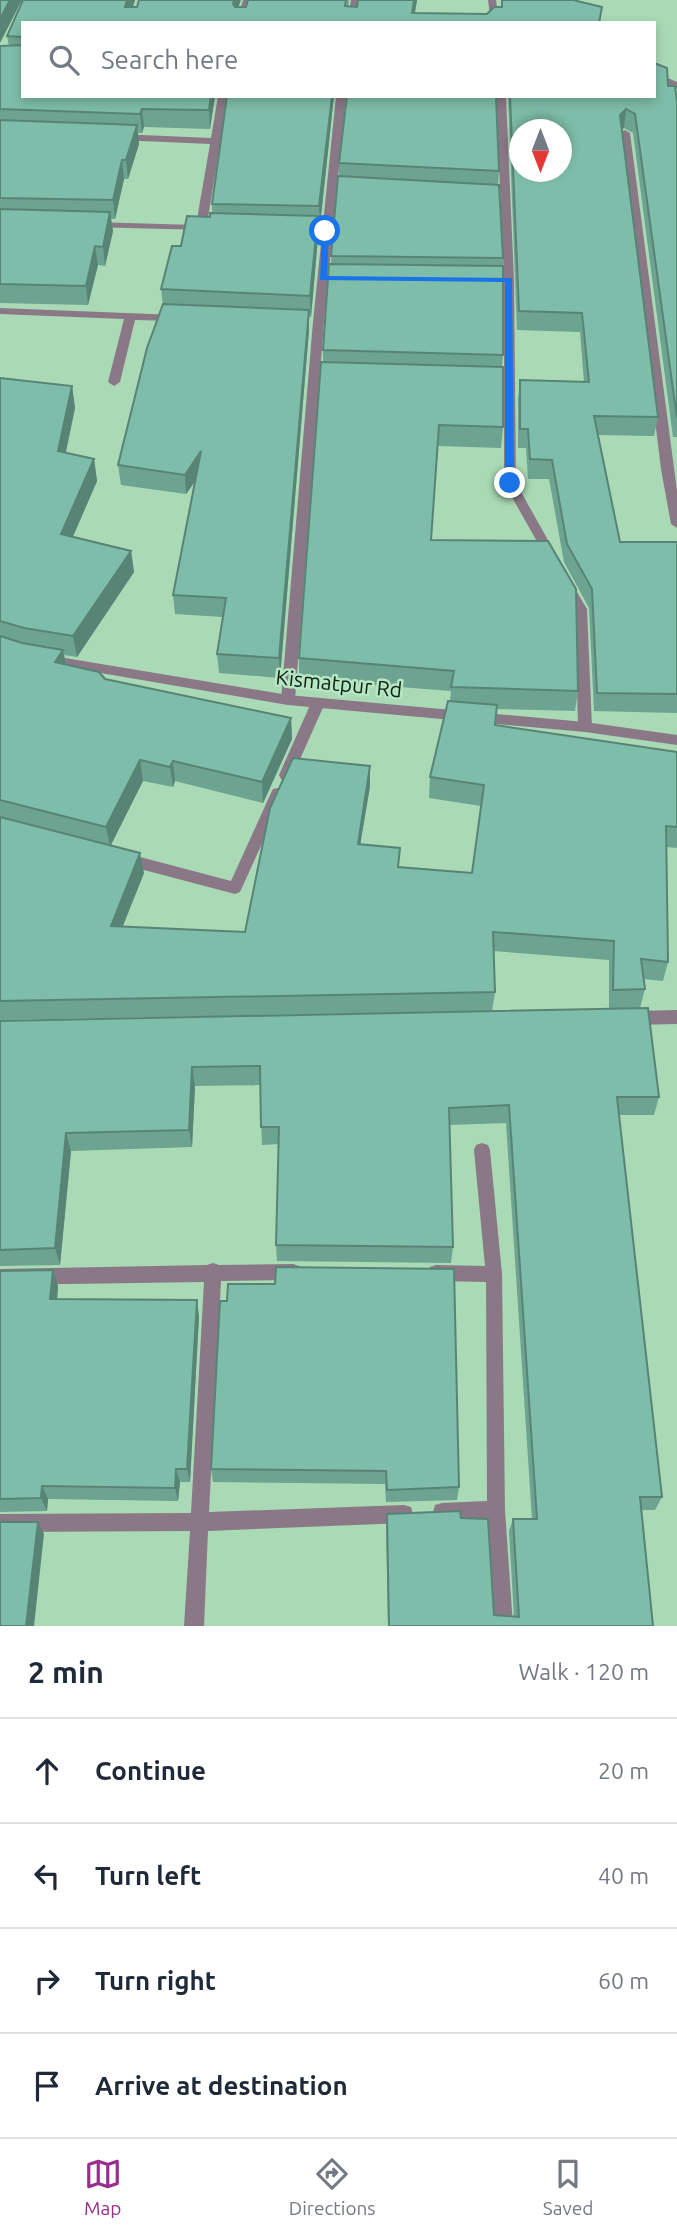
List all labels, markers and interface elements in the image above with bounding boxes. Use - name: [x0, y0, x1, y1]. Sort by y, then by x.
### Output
- search box: [21, 21, 656, 98]
- icon: search: [45, 41, 83, 79]
- text: Search here: [101, 45, 238, 74]
- north arrow: [509, 119, 572, 182]
- route start: [309, 215, 340, 246]
- route end: [494, 467, 525, 498]
- street label: Kismatpur Rd: [275, 664, 403, 702]
- text: 2 min: [28, 1655, 104, 1689]
- text: Walk · 120 m: [518, 1659, 649, 1684]
- icon: ahead: [28, 1752, 66, 1790]
- text: Continue: [95, 1756, 206, 1785]
- text: 20 m: [598, 1758, 649, 1783]
- icon: left: [28, 1857, 66, 1895]
- text: Turn left: [95, 1861, 201, 1890]
- text: 40 m: [598, 1863, 649, 1888]
- icon: right: [28, 1962, 66, 2000]
- text: Turn right: [95, 1966, 216, 1995]
- text: 60 m: [598, 1968, 649, 1993]
- icon: arrive: [28, 2067, 66, 2105]
- text: Arrive at destination: [95, 2071, 348, 2100]
- tab: Map: [84, 2155, 122, 2219]
- tab: Directions: [289, 2155, 376, 2219]
- tab: Saved: [543, 2155, 593, 2219]

